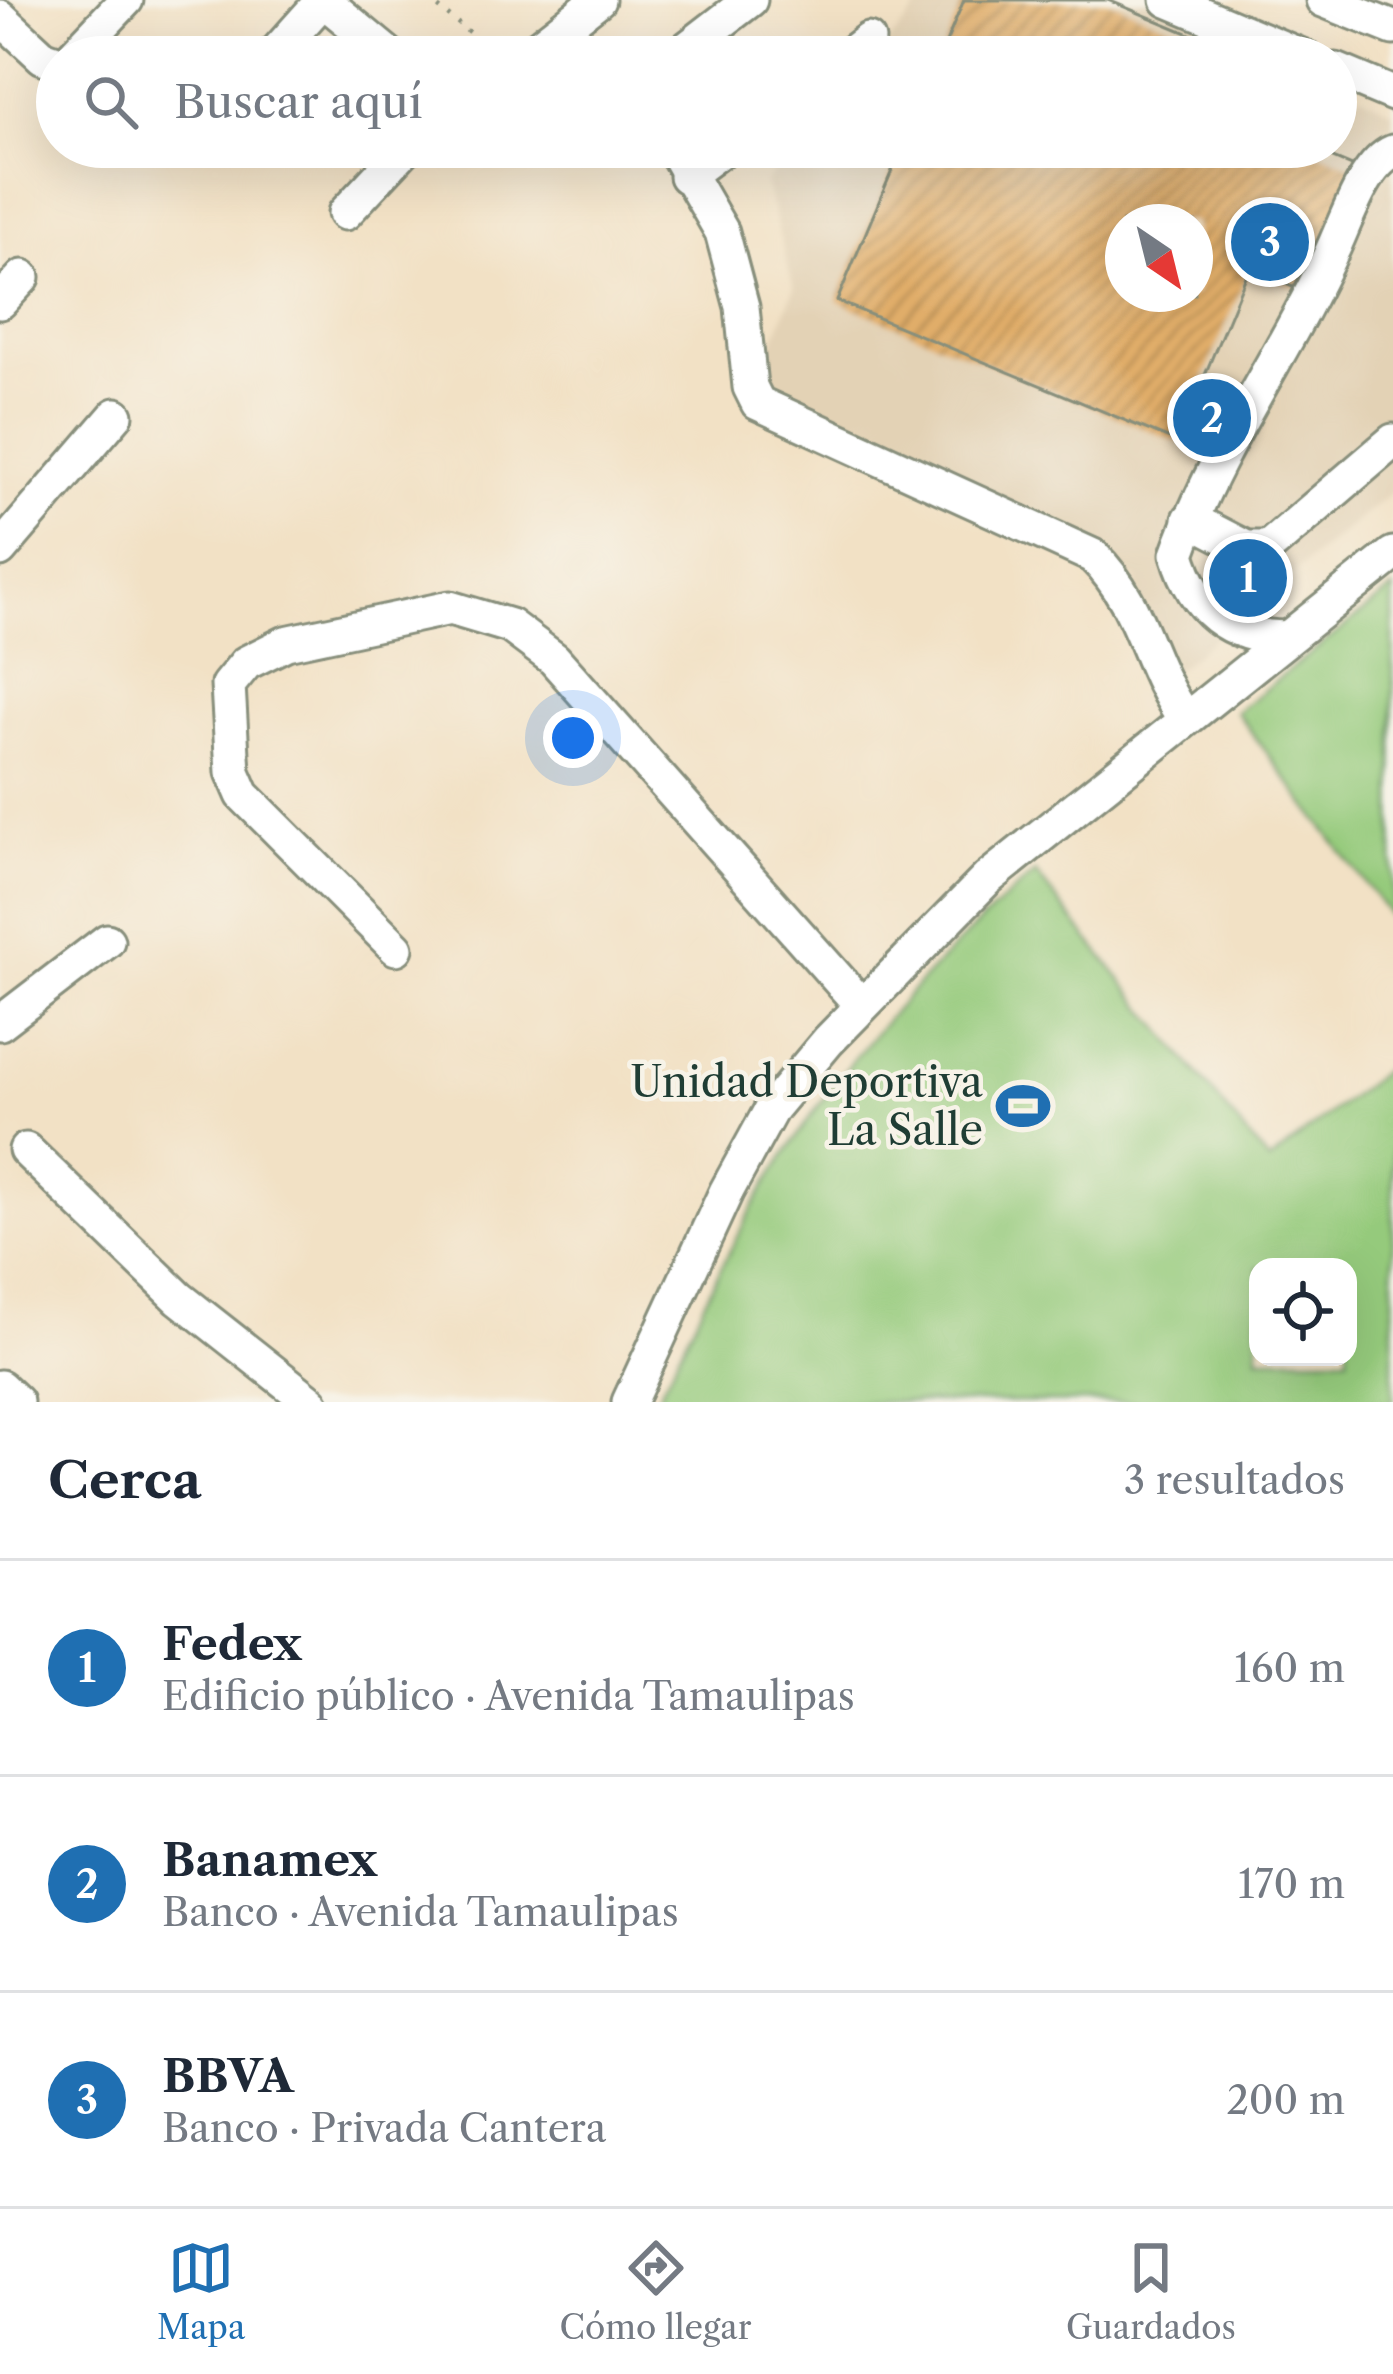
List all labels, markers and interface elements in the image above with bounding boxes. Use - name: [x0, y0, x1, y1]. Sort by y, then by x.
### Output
- search box: [36, 36, 1357, 168]
- icon: search: [78, 69, 144, 135]
- text: Buscar aquí: [174, 74, 423, 130]
- pin: 3: [1231, 197, 1309, 287]
- north arrow: [1105, 204, 1213, 312]
- pin: 2: [1173, 373, 1251, 463]
- pin: 1: [1209, 533, 1287, 623]
- your location: [543, 708, 603, 768]
- place label: Unidad Deportiva La Salle: [630, 1056, 984, 1156]
- sports icon: Unidad Deportiva La Salle: [994, 1077, 1052, 1135]
- map controls: [1249, 1258, 1357, 1366]
- button: locate: [1249, 1258, 1357, 1366]
- text: Cerca: [48, 1449, 202, 1511]
- text: 3 resultados: [1124, 1456, 1345, 1504]
- text: Fedex: [162, 1616, 302, 1672]
- text: 1: [78, 1644, 96, 1692]
- text: 160 m: [1234, 1644, 1345, 1692]
- text: Edificio público · Avenida Tamaulipas: [162, 1672, 855, 1720]
- text: Banamex: [162, 1832, 378, 1888]
- text: 2: [75, 1860, 99, 1908]
- text: 170 m: [1238, 1860, 1345, 1908]
- text: Banco · Avenida Tamaulipas: [162, 1888, 679, 1936]
- text: BBVA: [162, 2048, 294, 2104]
- text: 3: [76, 2076, 98, 2124]
- text: 200 m: [1226, 2076, 1345, 2124]
- text: Banco · Privada Cantera: [162, 2104, 606, 2152]
- tab: Mapa: [157, 2235, 245, 2348]
- tab: Cómo llegar: [560, 2235, 752, 2348]
- tab: Guardados: [1066, 2235, 1236, 2348]

